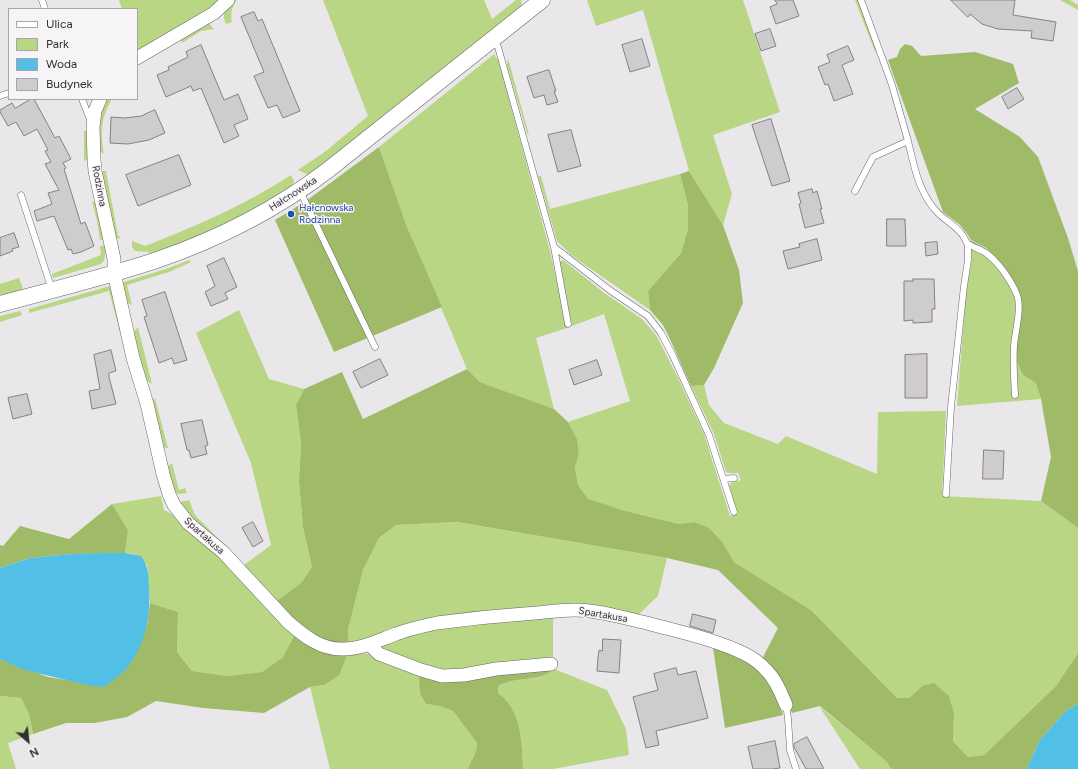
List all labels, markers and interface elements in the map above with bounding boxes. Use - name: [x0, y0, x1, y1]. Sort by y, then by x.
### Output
- legend: [8, 8, 138, 100]
- text: Ulica: [46, 17, 73, 31]
- text: Park: [46, 37, 69, 51]
- text: Woda: [46, 57, 77, 71]
- text: Budynek: [46, 77, 92, 91]
- street label: Rodzinna: [89, 165, 109, 207]
- street label: Hałcnowska: [267, 174, 319, 214]
- place label: Hałcnowska Rodzinna: [299, 202, 353, 226]
- marker: Hałcnowska Rodzinna: [286, 209, 296, 219]
- street label: Spartakusa: [182, 515, 226, 557]
- street label: Spartakusa: [578, 605, 628, 625]
- north arrow: [8, 721, 48, 761]
- text: N: [27, 744, 41, 760]

